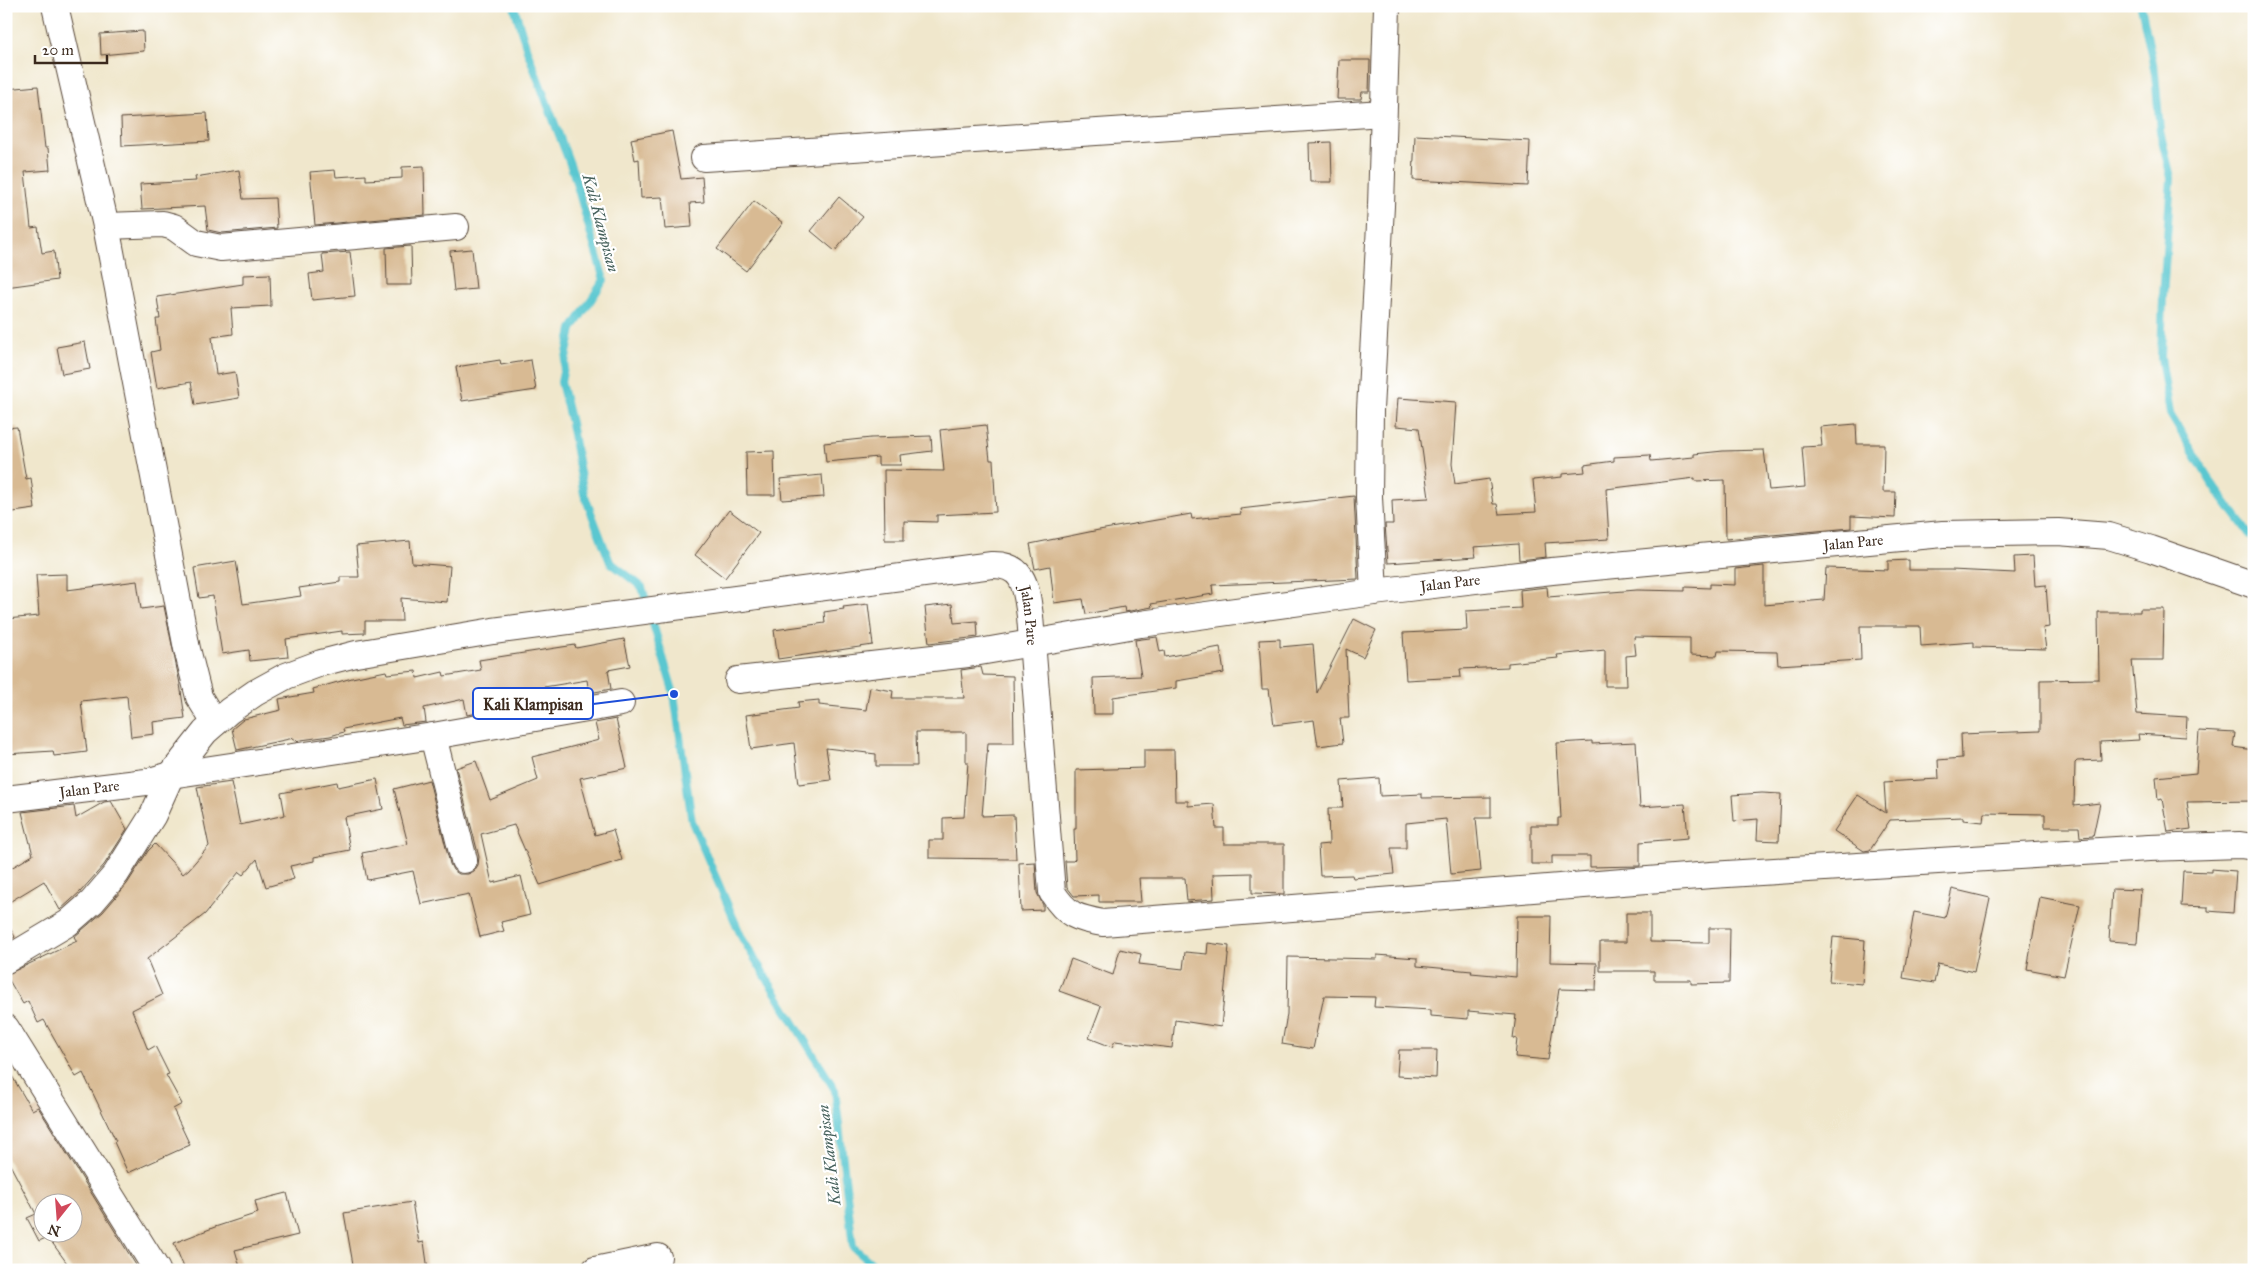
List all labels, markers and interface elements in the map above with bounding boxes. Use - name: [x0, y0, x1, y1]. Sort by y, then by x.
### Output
- scale bar: [35, 32, 108, 64]
- text: 20 m: [42, 41, 74, 59]
- water label: Kali Klampisan: [578, 171, 623, 275]
- street label: Jalan Pare: [1820, 531, 1884, 555]
- street label: Jalan Pare: [1417, 571, 1481, 597]
- street label: Jalan Pare: [1014, 581, 1041, 646]
- callout: Kali Klampisan: [473, 688, 593, 719]
- text: Kali Klampisan: [483, 695, 583, 715]
- street label: Jalan Pare: [56, 776, 120, 803]
- water label: Kali Klampisan: [813, 1103, 846, 1207]
- north arrow: [32, 1194, 82, 1244]
- text: N: [46, 1220, 63, 1240]

